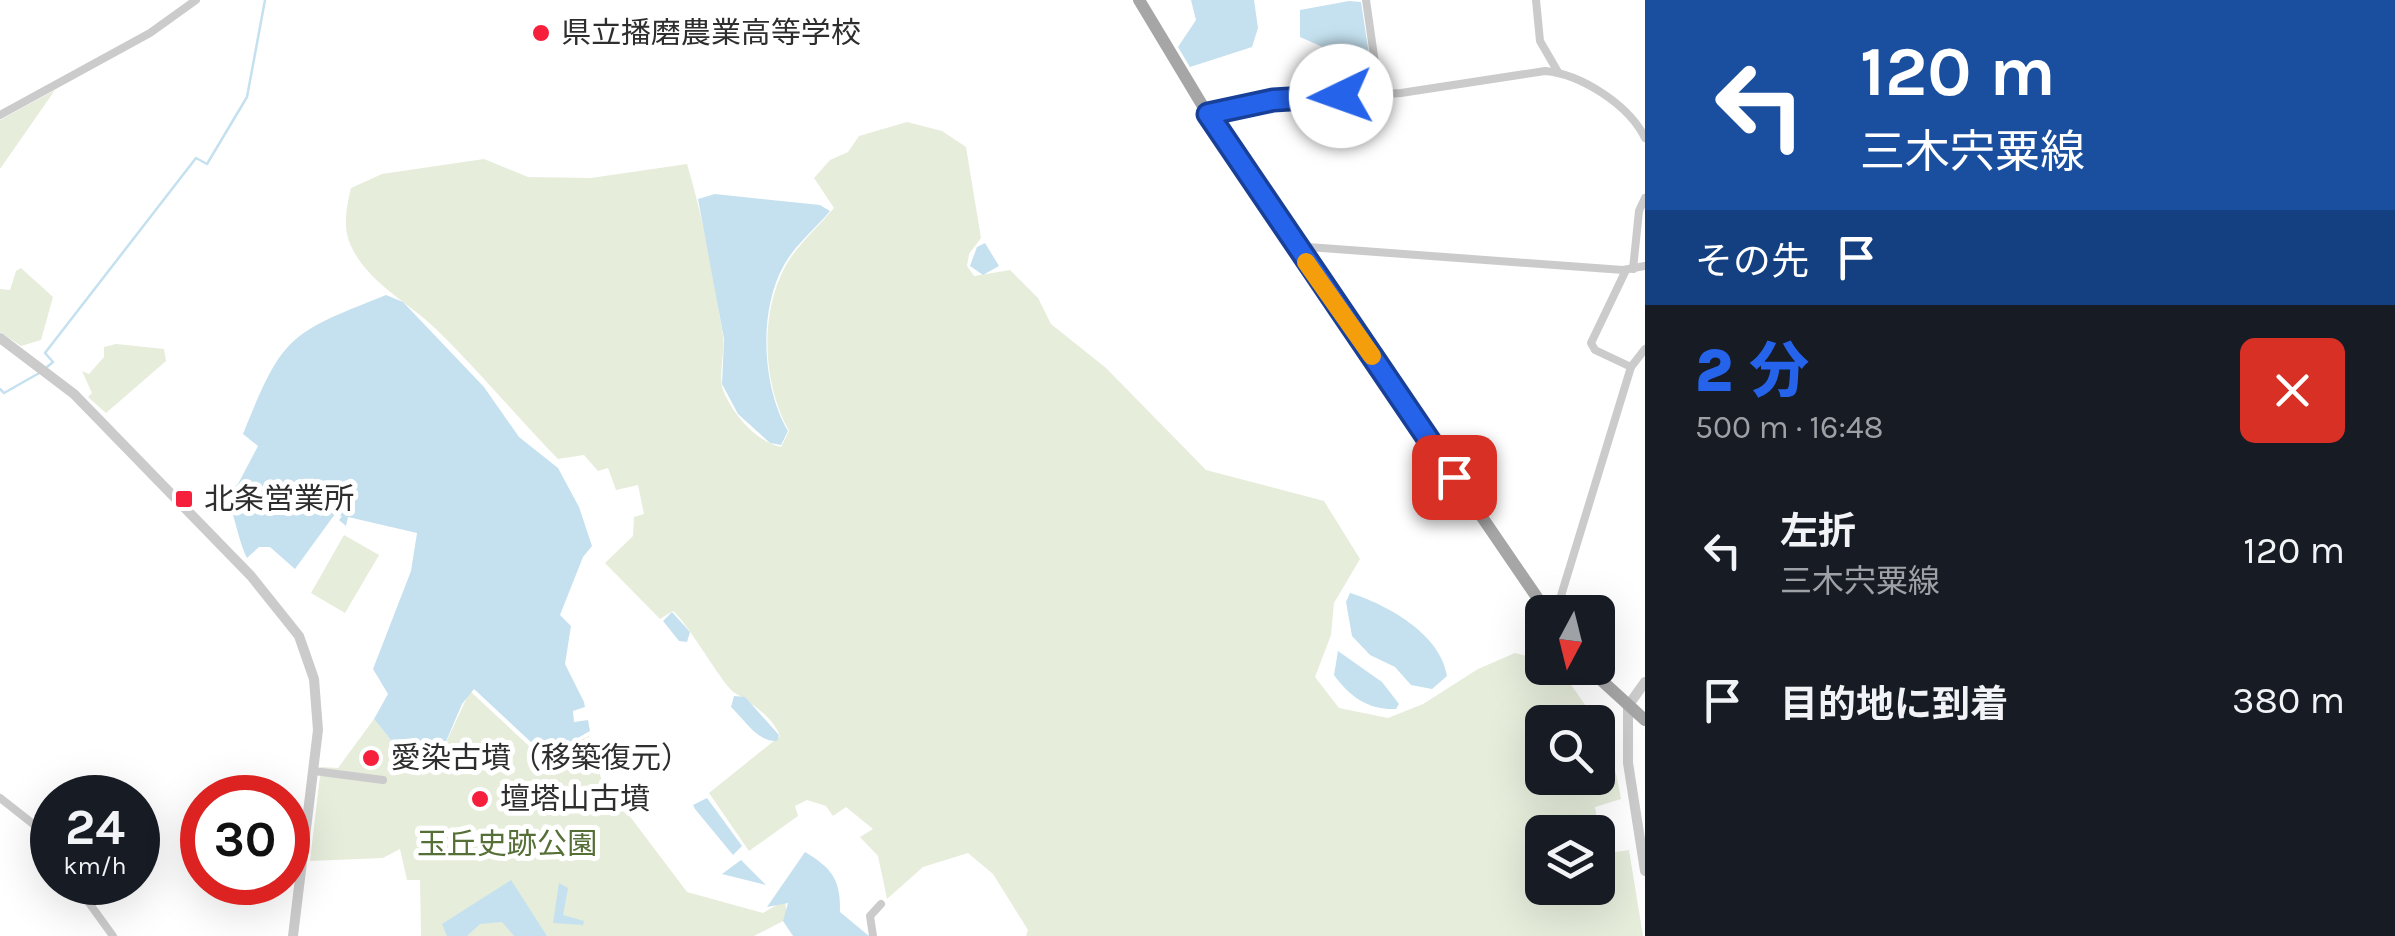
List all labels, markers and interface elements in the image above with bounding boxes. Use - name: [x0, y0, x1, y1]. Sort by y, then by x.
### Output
- place label: 県立播磨農業高等学校: [561, 15, 861, 51]
- marker: 県立播磨農業高等学校: [530, 22, 552, 44]
- text: 120 m: [1860, 31, 2056, 113]
- icon: left: [1695, 40, 1825, 170]
- position arrow: [1289, 44, 1393, 148]
- text: 三木宍粟線: [1860, 126, 2085, 178]
- icon: arrive: [1829, 230, 1884, 285]
- text: その先: [1695, 239, 1809, 284]
- text: 2 分: [1695, 336, 1809, 406]
- button: close: [2240, 338, 2345, 443]
- text: 500 m · 16:48: [1695, 409, 1883, 446]
- pin: [1412, 435, 1497, 520]
- icon: arrive: [1427, 450, 1482, 505]
- place label: 北条営業所: [204, 481, 354, 517]
- marker: 北条営業所: [173, 488, 195, 510]
- text: 左折: [1780, 509, 1856, 554]
- icon: left: [1695, 523, 1750, 578]
- text: 120 m: [2243, 528, 2345, 573]
- text: 三木宍粟線: [1780, 563, 1940, 600]
- north arrow: [1525, 595, 1615, 685]
- map controls: [1525, 595, 1615, 905]
- icon: arrive: [1695, 673, 1750, 728]
- text: 380 m: [2232, 678, 2345, 723]
- text: 目的地に到着: [1780, 682, 2008, 727]
- button: search: [1525, 705, 1615, 795]
- place label: 愛染古墳（移築復元）: [391, 740, 691, 776]
- marker: 愛染古墳（移築復元）: [360, 747, 382, 769]
- speed limit sign: 30: [180, 775, 310, 905]
- place label: 壇塔山古墳: [500, 781, 650, 817]
- marker: 壇塔山古墳: [469, 788, 491, 810]
- text: 24: [65, 798, 125, 857]
- button: layers: [1525, 815, 1615, 905]
- park label: 玉丘史跡公園: [417, 826, 597, 862]
- text: km/h: [63, 851, 127, 880]

